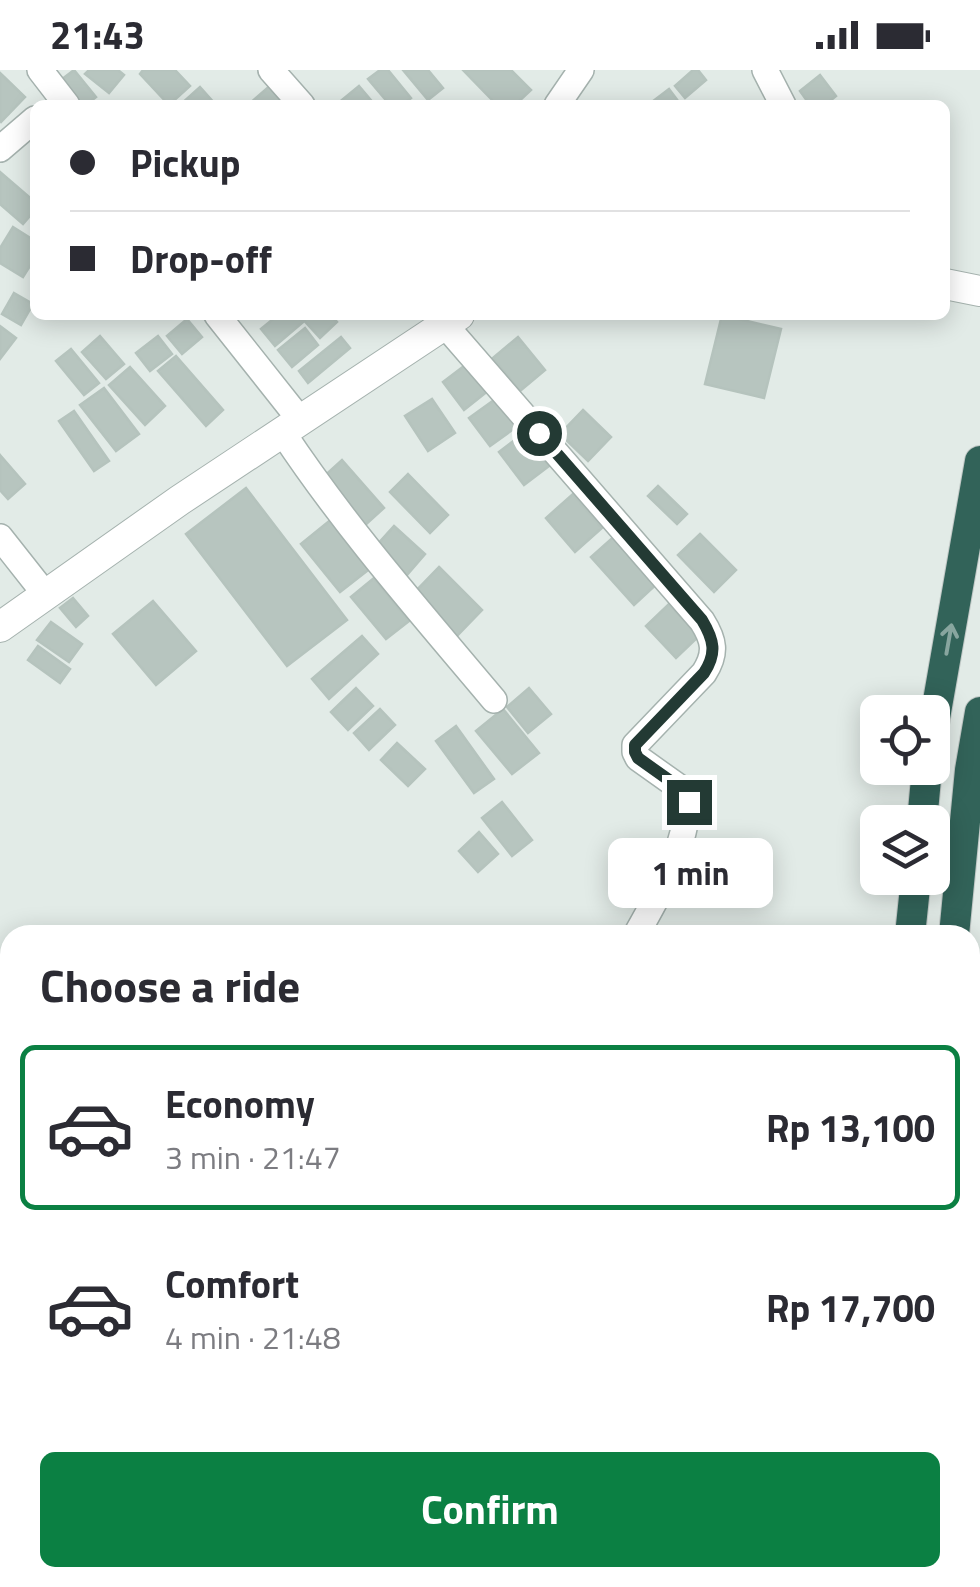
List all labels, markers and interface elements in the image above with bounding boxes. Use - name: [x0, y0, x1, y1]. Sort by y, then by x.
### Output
- text: 21:43: [50, 6, 145, 64]
- text: Pickup: [130, 134, 240, 192]
- text: Drop-off: [130, 230, 272, 288]
- route start: [517, 411, 562, 456]
- one-way arrow: [940, 623, 959, 655]
- map controls: [860, 695, 950, 895]
- button: locate: [860, 695, 950, 785]
- route end: [667, 780, 712, 825]
- button: layers: [860, 805, 950, 895]
- callout: 1 min: [606, 837, 772, 907]
- text: 1 min: [652, 849, 729, 897]
- text: Choose a ride: [40, 951, 300, 1019]
- text: Economy: [165, 1075, 315, 1133]
- icon: car: [45, 1083, 135, 1173]
- text: Rp 13,100: [766, 1099, 935, 1157]
- text: 3 min · 21:47: [165, 1133, 341, 1181]
- text: Comfort: [165, 1255, 299, 1313]
- icon: car: [45, 1263, 135, 1353]
- text: Rp 17,700: [766, 1279, 935, 1337]
- text: 4 min · 21:48: [165, 1313, 341, 1361]
- button: Confirm: [40, 1452, 940, 1567]

